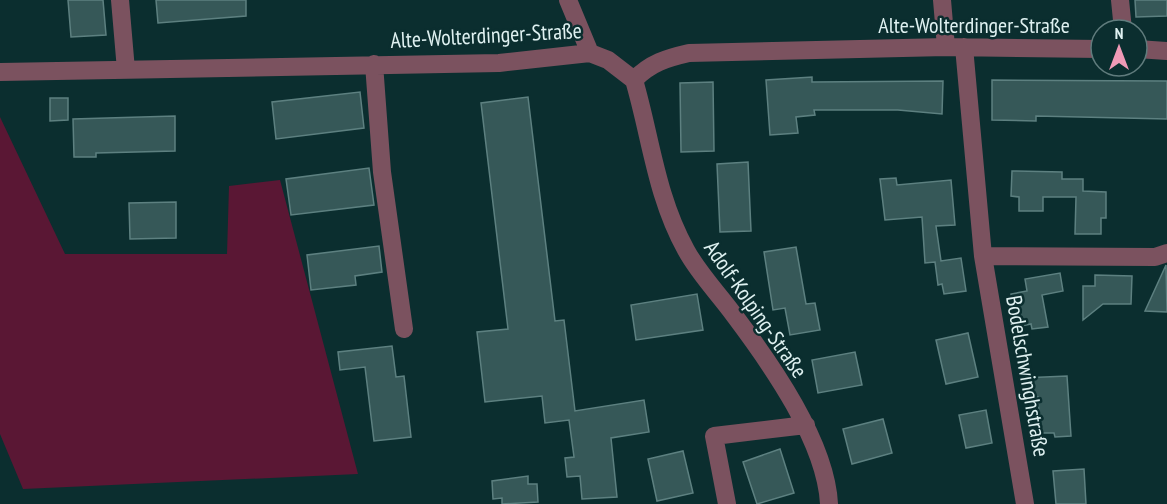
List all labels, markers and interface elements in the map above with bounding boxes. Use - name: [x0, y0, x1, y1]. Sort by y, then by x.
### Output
- street label: Alte-Wolterdinger-Straße: [878, 11, 1070, 39]
- street label: Alte-Wolterdinger-Straße: [390, 16, 582, 54]
- north arrow: [1089, 18, 1149, 78]
- text: N: [1115, 23, 1123, 43]
- street label: Adolf-Kolping-Straße: [698, 235, 814, 383]
- street label: Bodelschwinghstraße: [1000, 293, 1056, 459]

